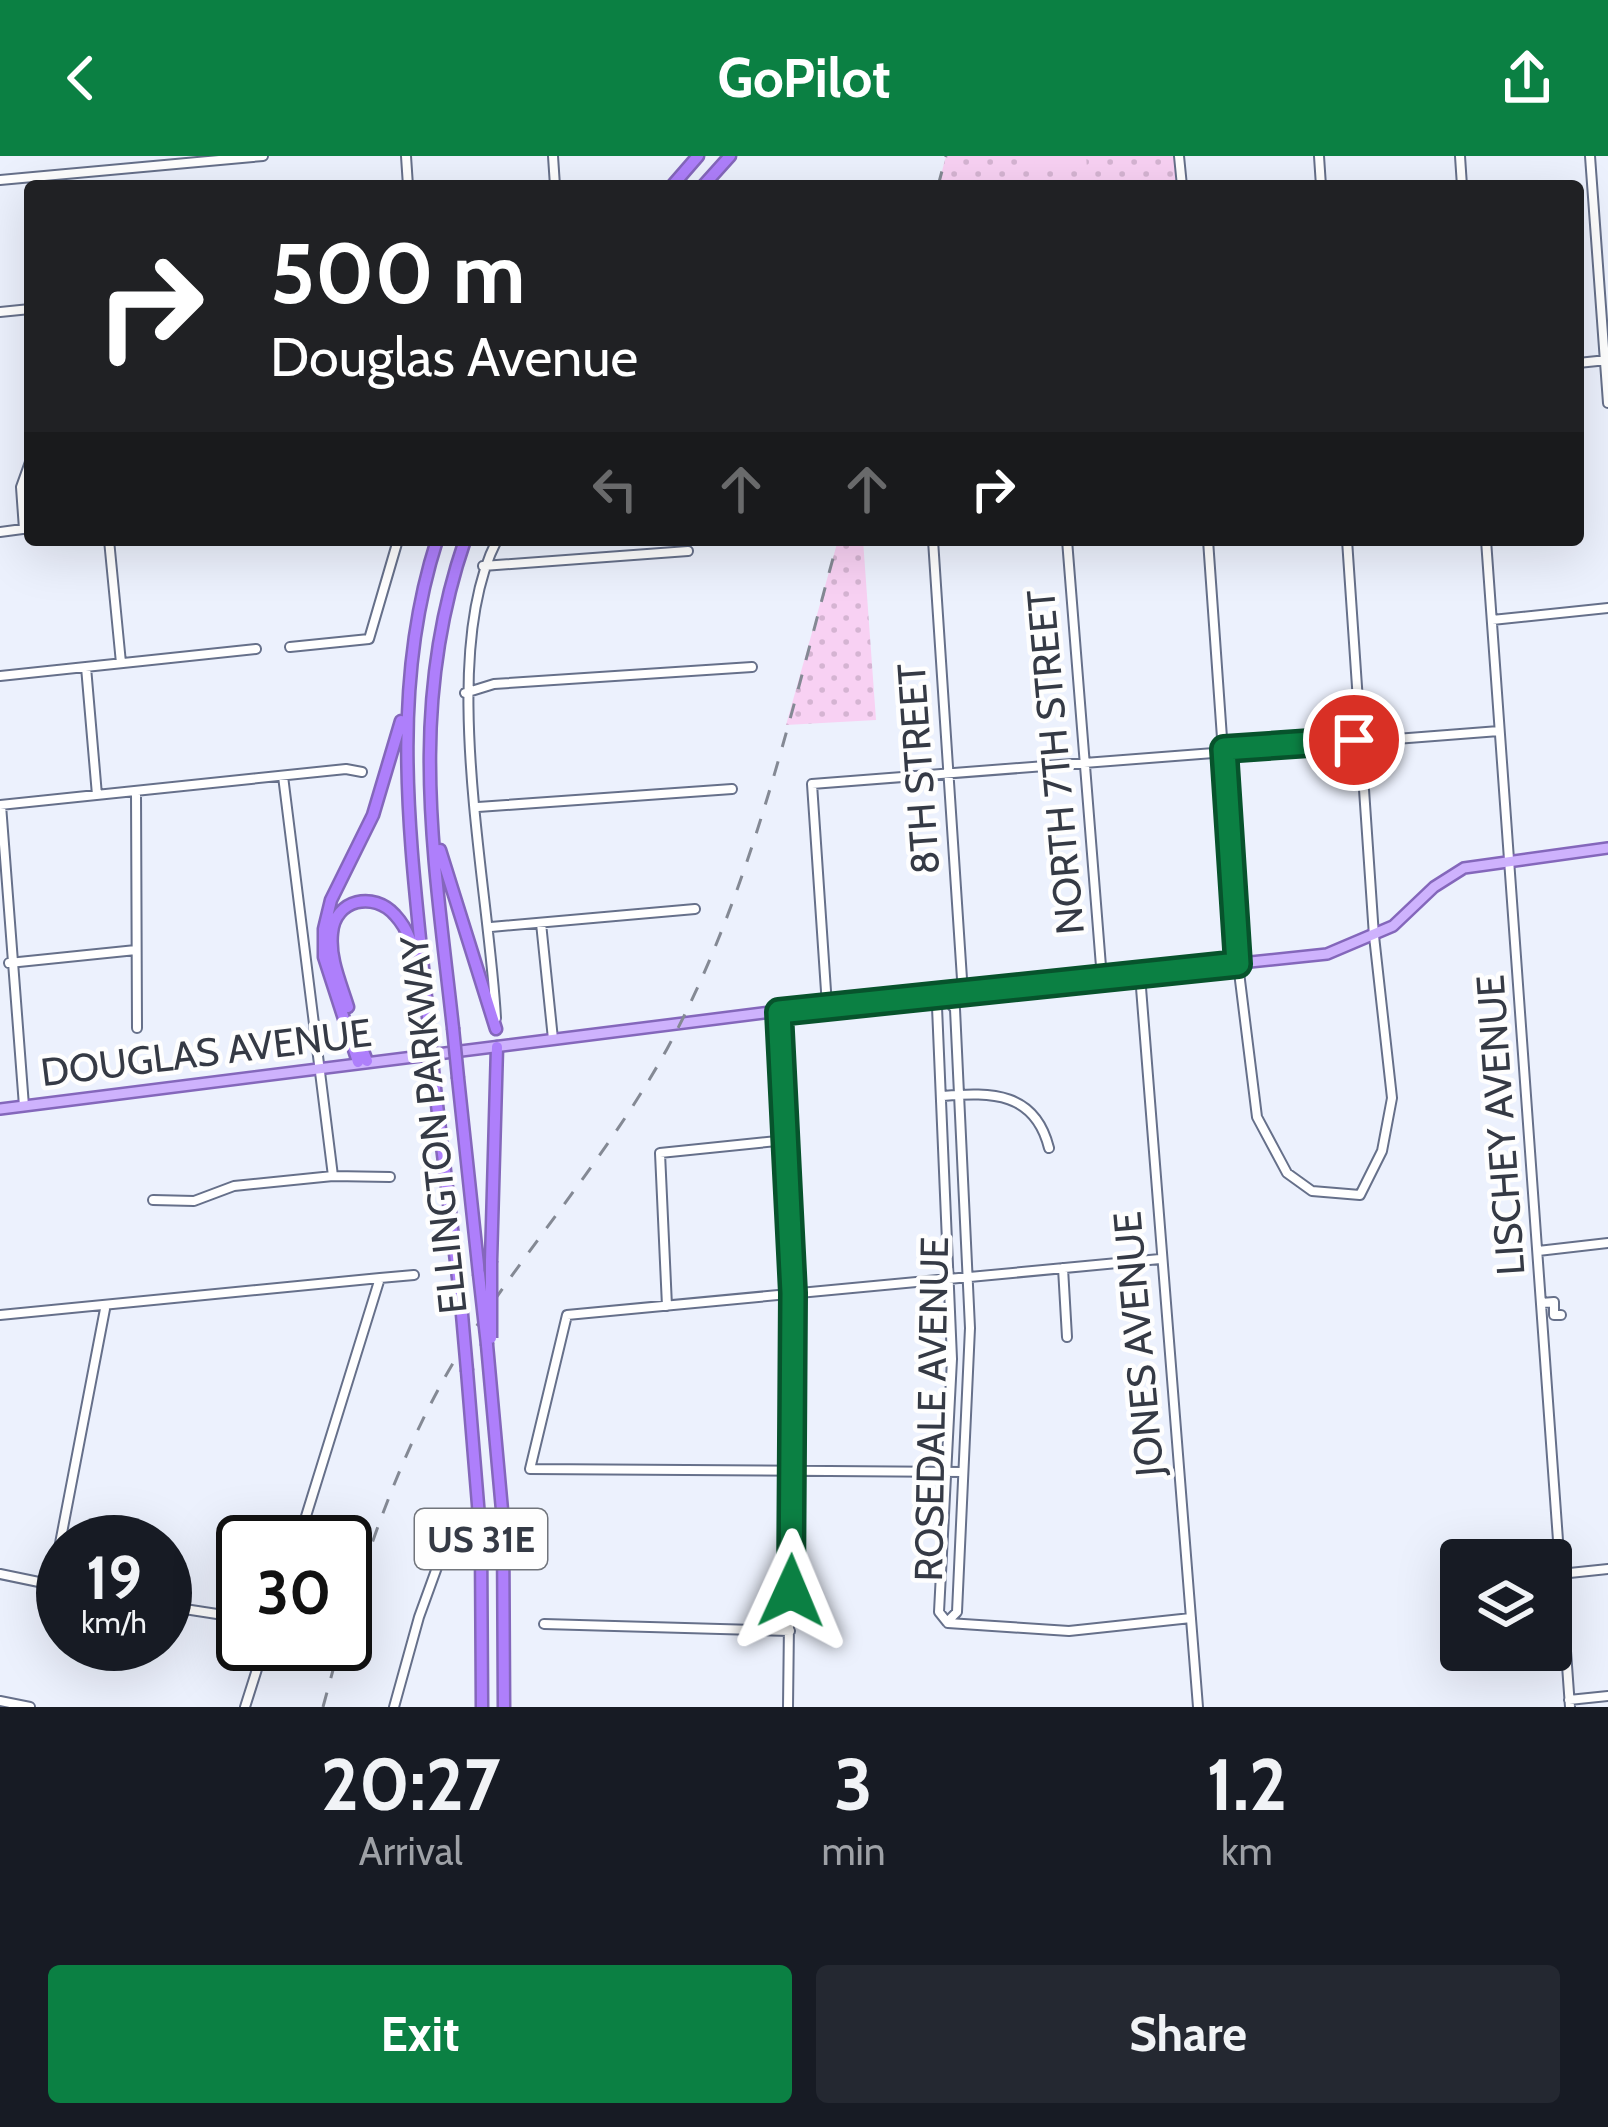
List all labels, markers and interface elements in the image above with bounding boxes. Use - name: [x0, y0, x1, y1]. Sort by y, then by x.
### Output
- icon: back: [48, 45, 114, 111]
- text: GoPilot: [717, 45, 891, 111]
- icon: share: [1494, 45, 1560, 111]
- text: 500 m: [270, 222, 526, 324]
- icon: right: [72, 228, 228, 384]
- text: Douglas Avenue: [270, 324, 638, 390]
- icon: left: [582, 456, 648, 522]
- icon: ahead: [708, 456, 774, 522]
- icon: ahead: [834, 456, 900, 522]
- icon: right: [960, 456, 1026, 522]
- street label: NORTH 7TH STREET: [1016, 587, 1094, 936]
- street label: 8TH STREET: [887, 662, 949, 876]
- pin: [1303, 689, 1405, 791]
- icon: arrive: [1321, 707, 1387, 773]
- street label: ELLINGTON PARKWAY: [389, 933, 477, 1316]
- street label: LISCHEY AVENUE: [1466, 973, 1534, 1277]
- street label: DOUGLAS AVENUE: [38, 1008, 374, 1096]
- street label: JONES AVENUE: [1103, 1210, 1174, 1479]
- street label: ROSEDALE AVENUE: [904, 1236, 958, 1582]
- road number: US 31E: [415, 1509, 547, 1569]
- speed limit sign: 30: [216, 1515, 372, 1671]
- position arrow: [728, 1528, 854, 1654]
- map controls: [1440, 1539, 1572, 1671]
- button: layers: [1440, 1539, 1572, 1671]
- text: 19: [86, 1541, 142, 1614]
- text: km/h: [81, 1604, 147, 1641]
- text: 20:27: [321, 1741, 501, 1828]
- text: 3: [834, 1741, 873, 1828]
- text: 1.2: [1206, 1741, 1287, 1828]
- text: Arrival: [359, 1827, 463, 1875]
- text: min: [821, 1827, 886, 1875]
- text: km: [1221, 1827, 1273, 1875]
- button: Exit: [48, 1965, 792, 2103]
- button: Share: [816, 1965, 1560, 2103]

